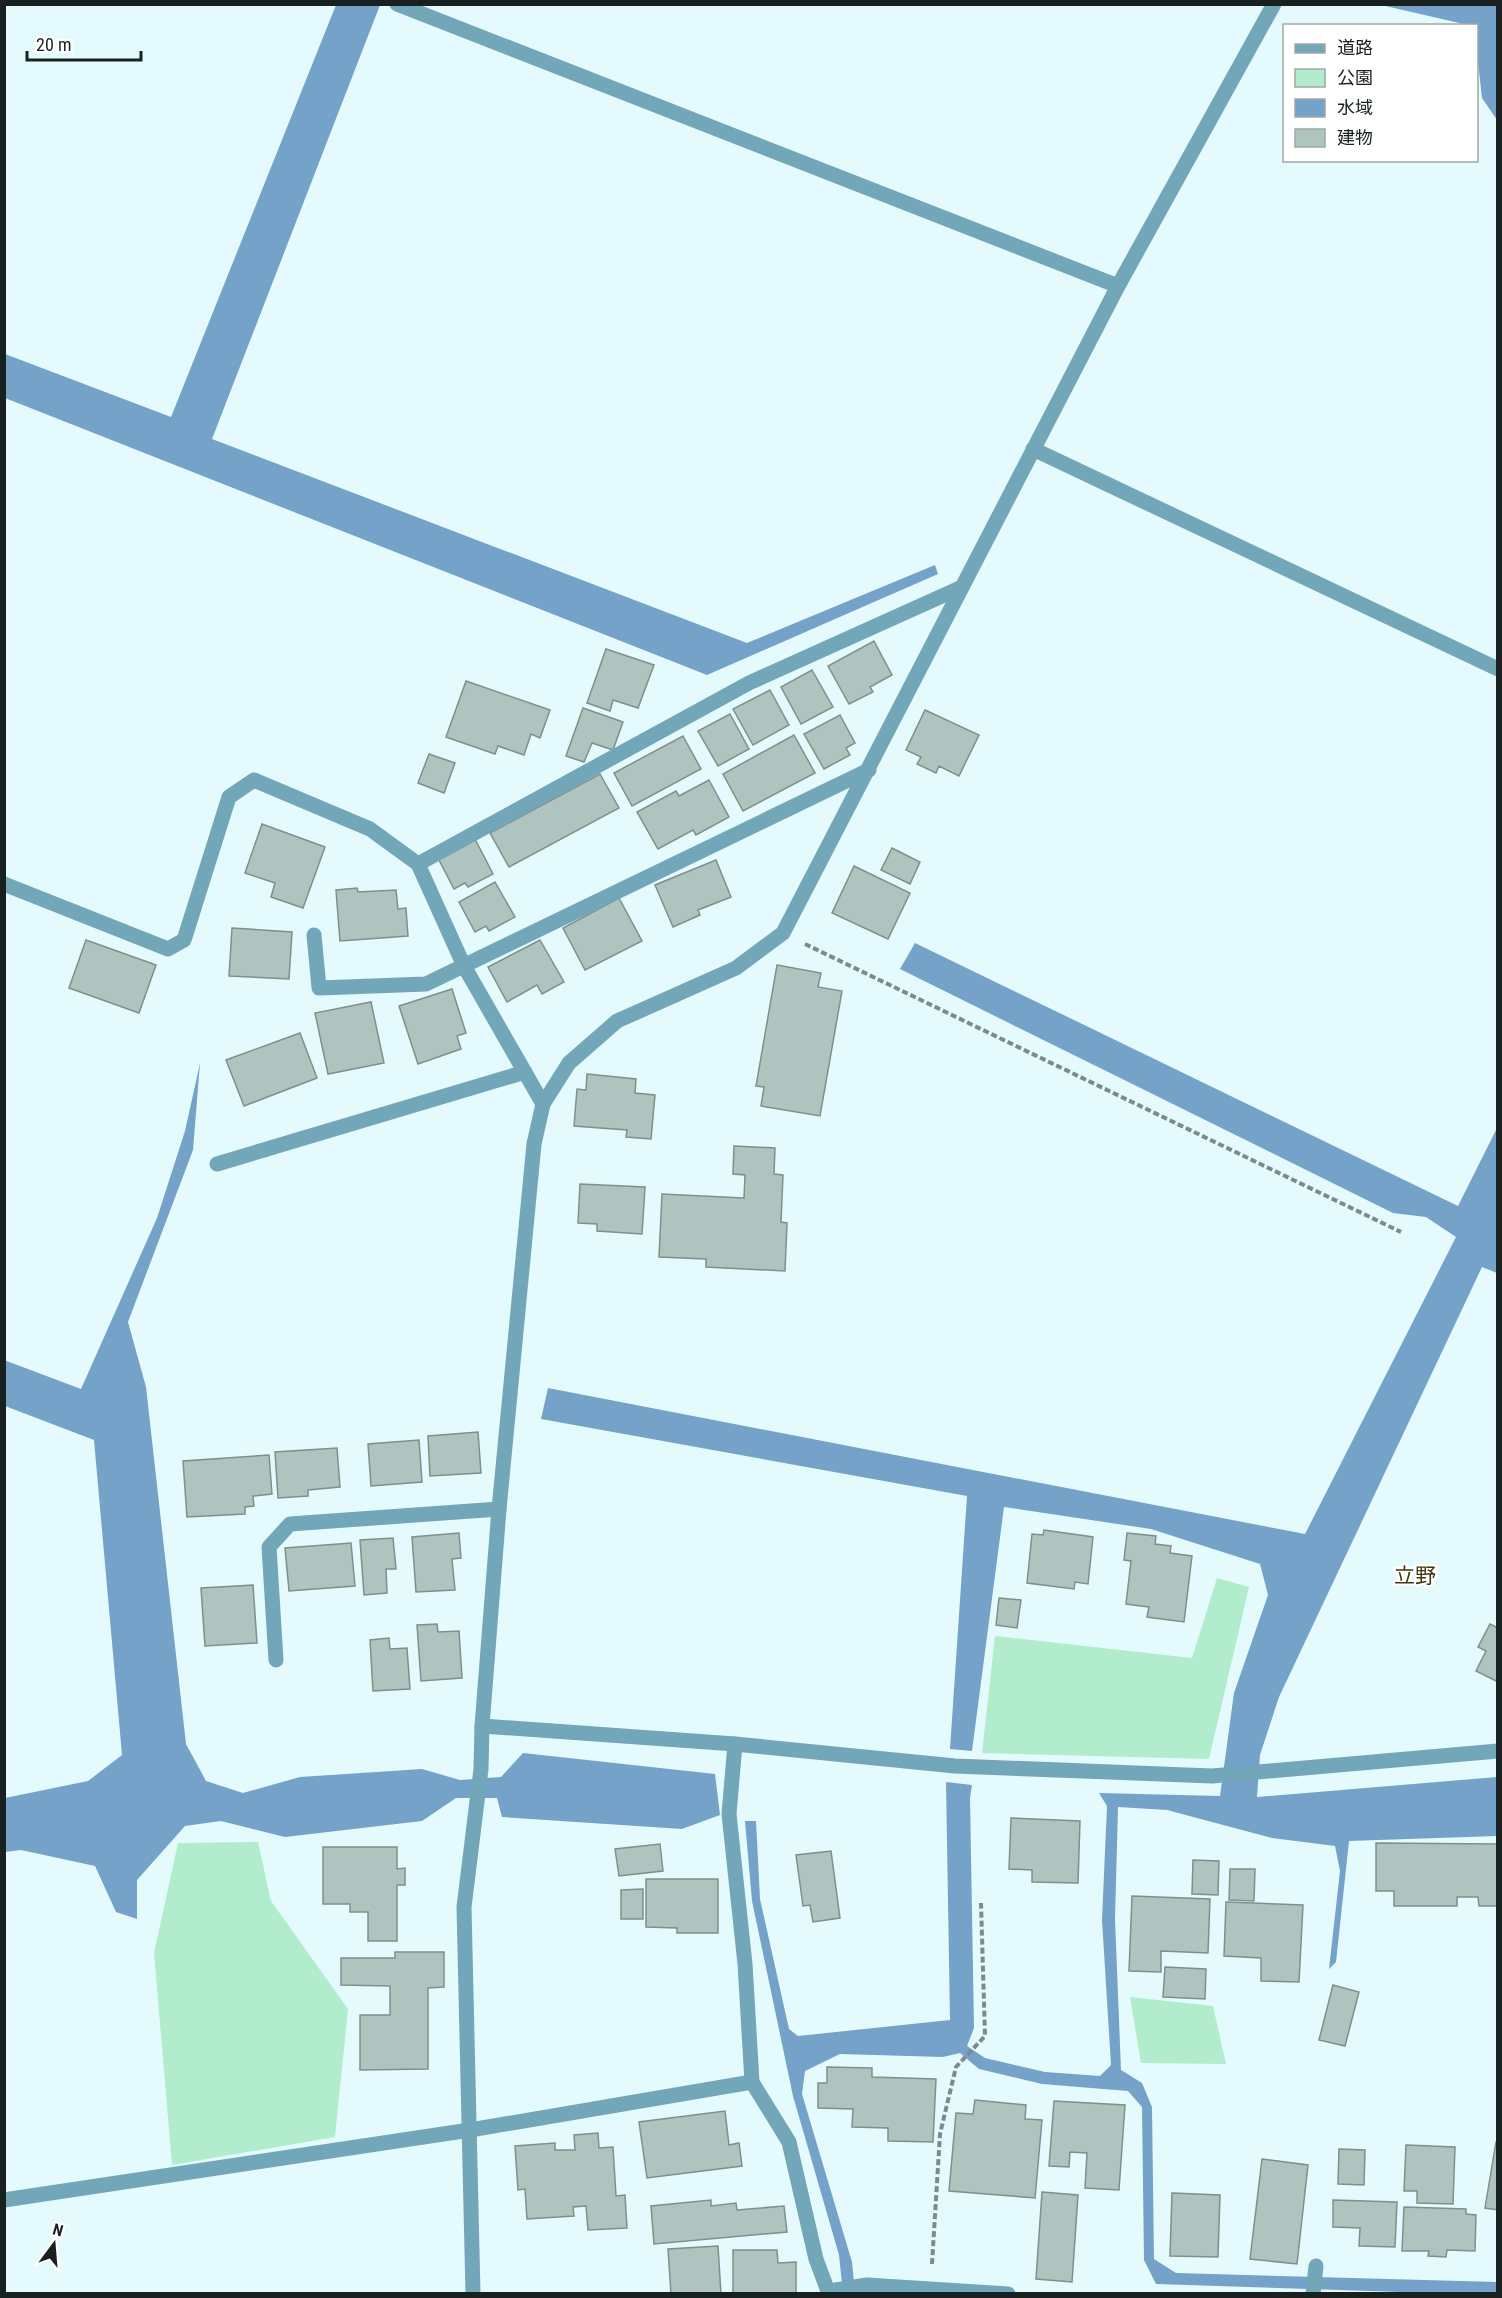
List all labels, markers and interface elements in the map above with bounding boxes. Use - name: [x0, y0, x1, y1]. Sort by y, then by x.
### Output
- scale bar: [27, 24, 141, 62]
- legend: [1283, 24, 1478, 162]
- text: 20 m: [36, 34, 71, 55]
- text: 道路: [1337, 37, 1373, 58]
- text: 公園: [1337, 67, 1373, 88]
- text: 水域: [1337, 97, 1373, 118]
- text: 建物: [1337, 127, 1373, 148]
- district label: 立野: [1394, 1564, 1436, 1588]
- north arrow: [24, 2214, 84, 2274]
- text: N: [51, 2220, 65, 2241]

